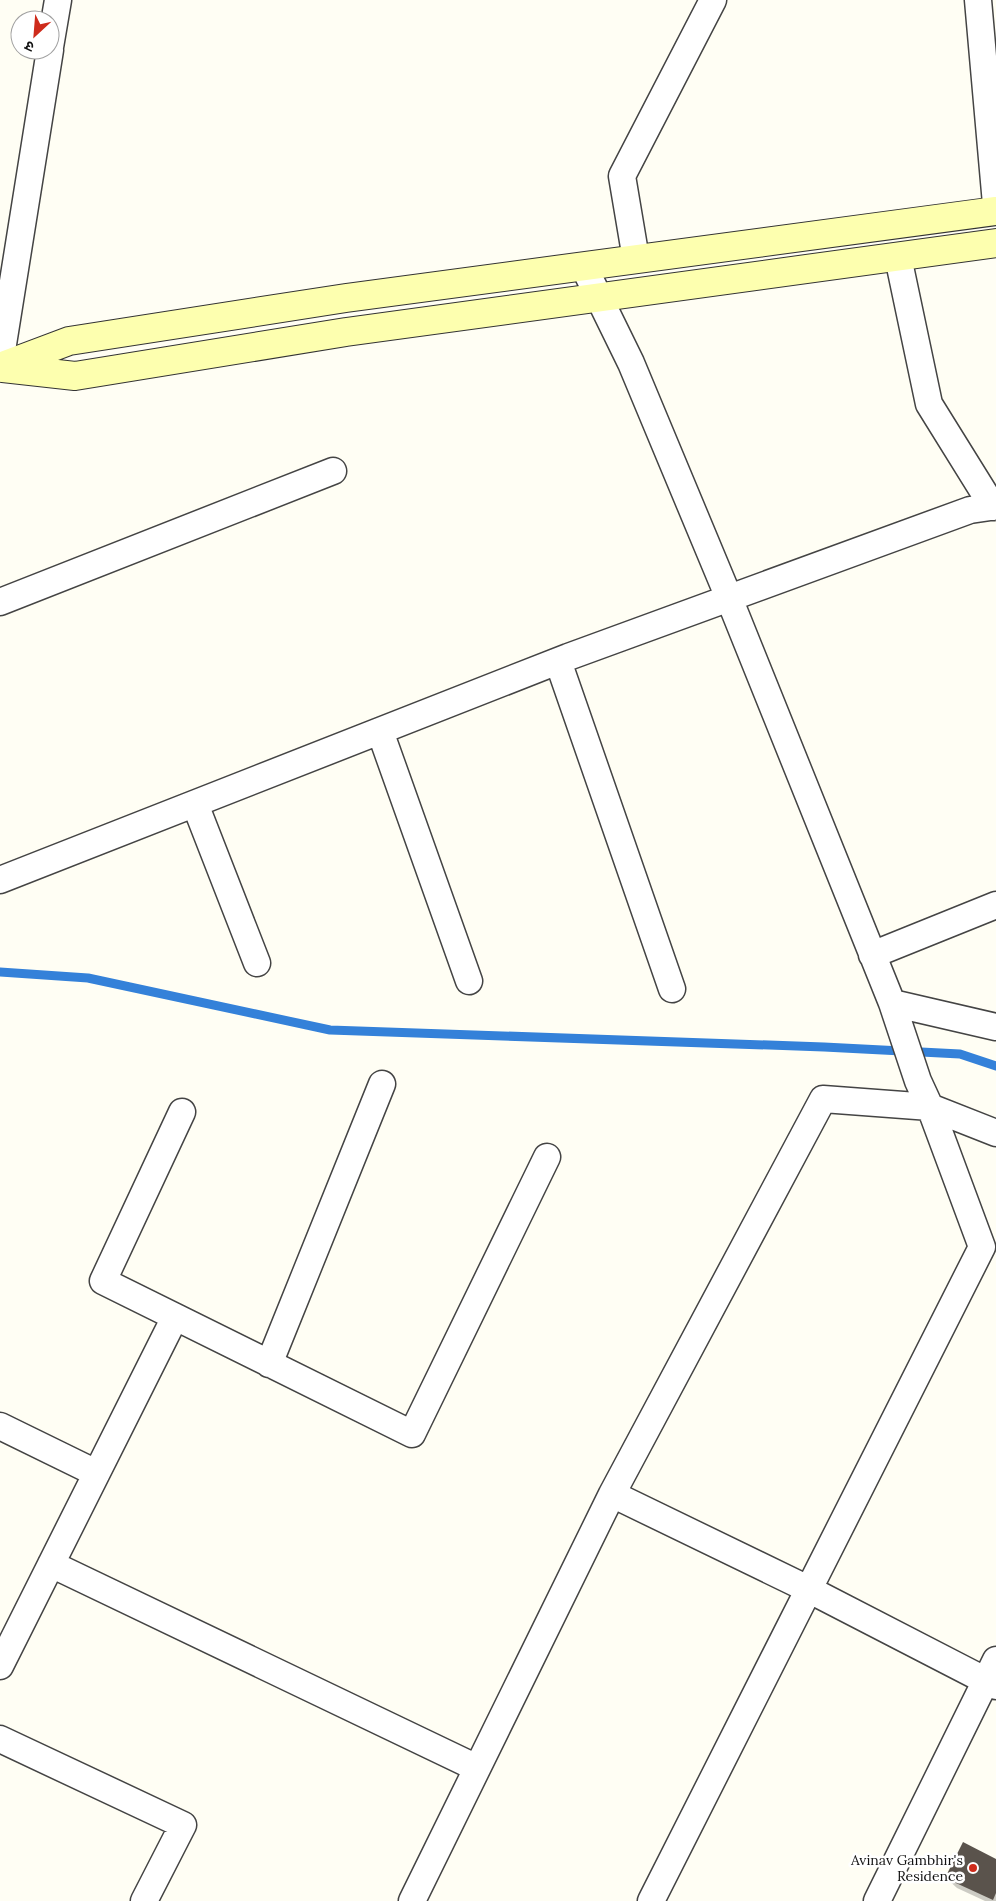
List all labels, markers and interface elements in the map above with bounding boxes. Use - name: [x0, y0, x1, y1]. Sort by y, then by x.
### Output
- north arrow: [10, 10, 60, 60]
- text: उ: [21, 36, 37, 57]
- place label: Avinav Gambhir's Residence: [850, 1851, 963, 1885]
- marker: Avinav Gambhir's Residence: [967, 1862, 979, 1874]

